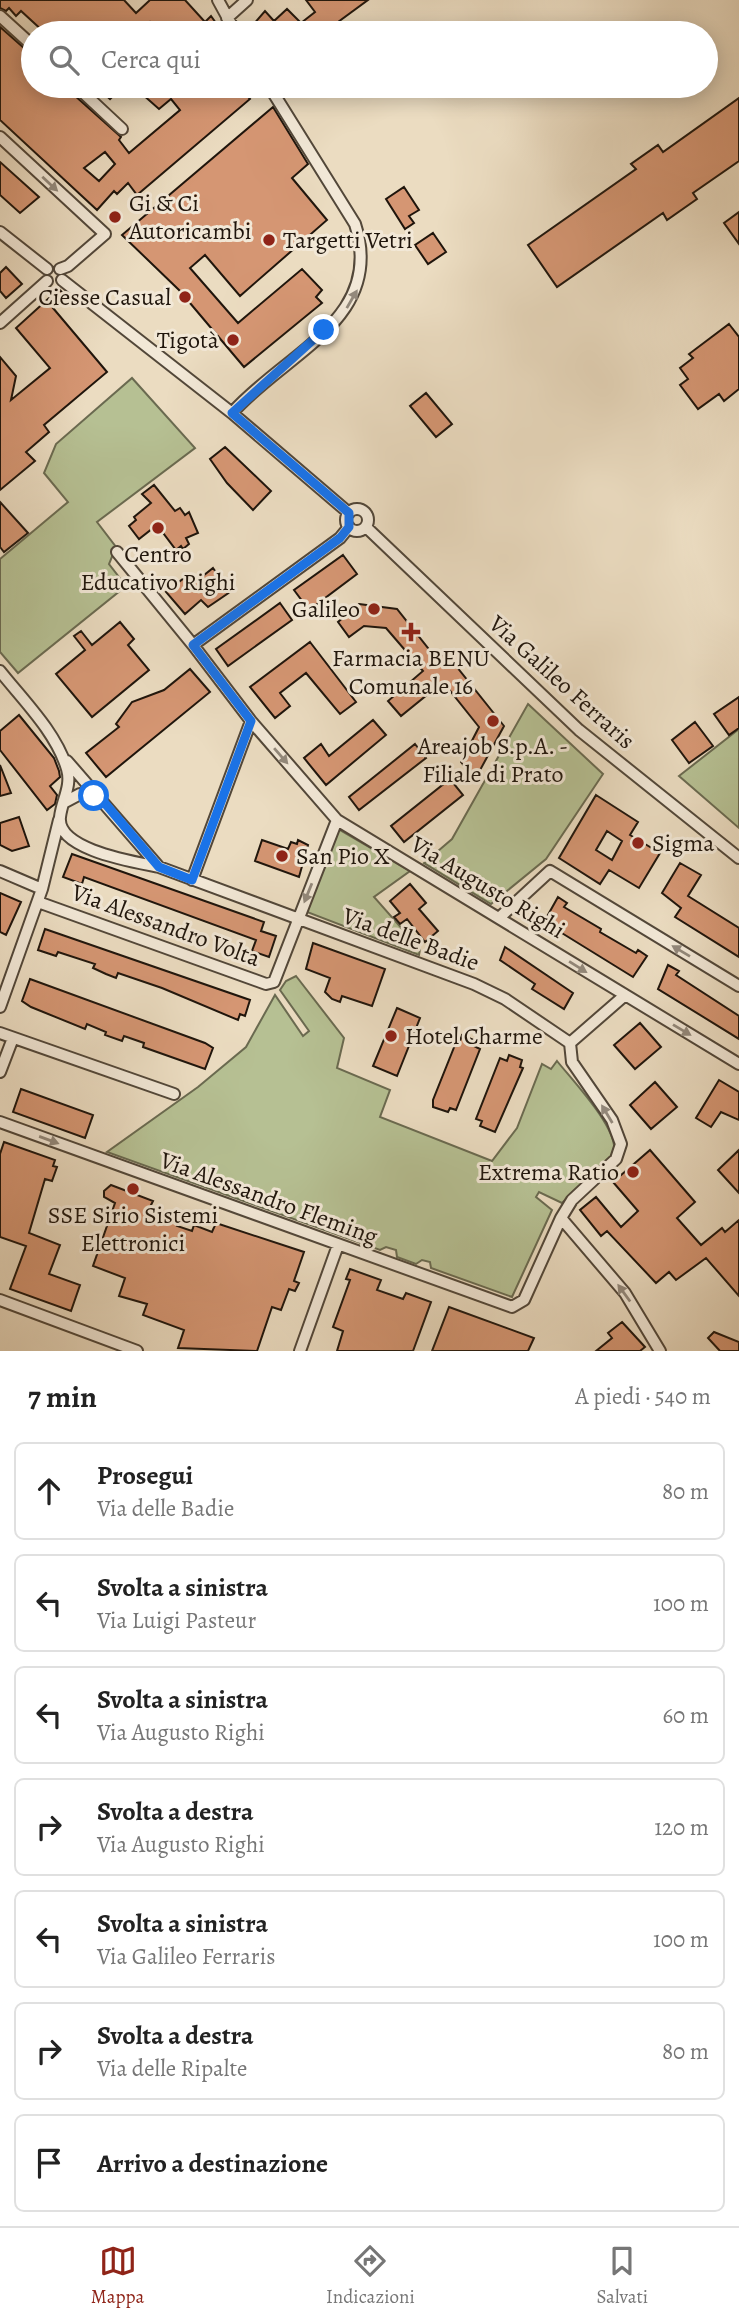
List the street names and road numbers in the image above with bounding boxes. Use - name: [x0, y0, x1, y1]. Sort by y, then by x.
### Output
- street label: Via Galileo Ferraris: [481, 607, 642, 756]
- street label: Via Augusto Righi: [404, 828, 571, 946]
- street label: Via Alessandro Volta: [66, 876, 265, 974]
- street label: Via delle Badie: [337, 899, 484, 979]
- street label: Via Alessandro Fleming: [155, 1143, 382, 1252]

